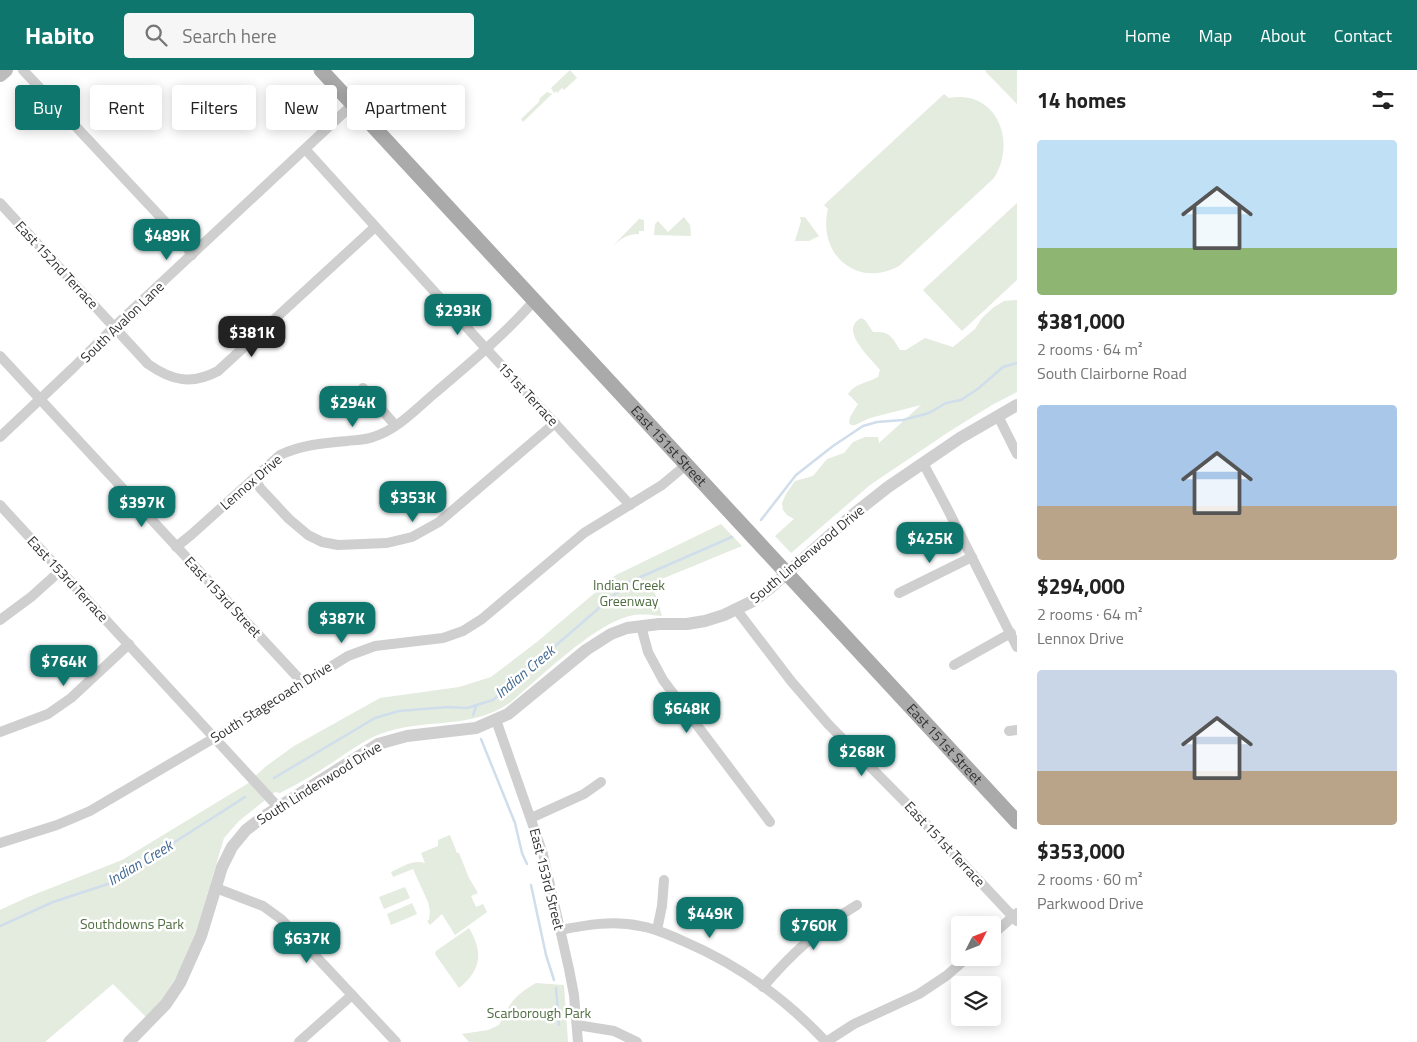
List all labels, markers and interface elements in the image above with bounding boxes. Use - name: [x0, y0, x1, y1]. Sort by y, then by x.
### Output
- search box: [124, 13, 474, 58]
- text: Habito: [25, 17, 94, 53]
- icon: search: [142, 21, 170, 49]
- text: Search here: [182, 21, 277, 50]
- text: Home: [1125, 22, 1171, 49]
- text: Map: [1199, 22, 1232, 49]
- text: About: [1260, 22, 1306, 49]
- text: Contact: [1334, 22, 1392, 49]
- text: 14 homes: [1037, 84, 1126, 116]
- chip: Buy: [15, 85, 80, 130]
- chip: Rent: [90, 85, 162, 130]
- chip: Filters: [172, 85, 256, 130]
- chip: New: [266, 85, 337, 130]
- chip: Apartment: [347, 85, 465, 130]
- icon: filters: [1369, 86, 1397, 114]
- icon: home: [1172, 173, 1262, 263]
- street label: East 152nd Terrace: [11, 216, 104, 313]
- pin: $489K: [132, 218, 202, 261]
- text: $489K: [144, 223, 190, 247]
- street label: South Avalon Lane: [75, 276, 168, 367]
- pin: $293K: [423, 294, 493, 336]
- text: $293K: [435, 298, 481, 322]
- text: $381,000: [1037, 305, 1125, 337]
- pin: $381K: [217, 316, 287, 358]
- text: $381K: [229, 320, 275, 344]
- text: 2 rooms · 64 m²: [1037, 337, 1142, 361]
- street label: 151st Terrace: [493, 357, 564, 430]
- text: South Clairborne Road: [1037, 361, 1187, 385]
- pin: $294K: [318, 386, 388, 428]
- text: $294K: [330, 390, 376, 414]
- street label: East 151st Street: [626, 400, 712, 491]
- icon: home: [1172, 438, 1262, 528]
- street label: Lennox Drive: [215, 449, 286, 514]
- pin: $353K: [378, 480, 448, 523]
- text: $353K: [390, 485, 436, 509]
- pin: $397K: [107, 486, 177, 528]
- text: $397K: [119, 490, 165, 514]
- street label: South Lindenwood Drive: [745, 499, 868, 608]
- pin: $425K: [895, 522, 965, 564]
- text: $425K: [907, 526, 953, 550]
- street label: East 153rd Terrace: [23, 531, 114, 626]
- street label: East 153rd Street: [180, 551, 267, 642]
- text: $294,000: [1037, 570, 1125, 602]
- park label: Indian Creek Greenway: [593, 574, 665, 611]
- pin: $387K: [307, 602, 377, 644]
- text: 2 rooms · 64 m²: [1037, 602, 1142, 626]
- text: $387K: [319, 606, 365, 630]
- text: Lennox Drive: [1037, 626, 1124, 650]
- water label: Indian Creek: [490, 638, 562, 704]
- pin: $764K: [29, 644, 99, 687]
- text: $764K: [41, 649, 87, 673]
- street label: South Stagecoach Drive: [206, 656, 335, 747]
- pin: $648K: [652, 692, 722, 734]
- text: $648K: [664, 696, 710, 720]
- street label: East 151st Street: [902, 698, 988, 789]
- icon: home: [1172, 703, 1262, 793]
- pin: $268K: [827, 734, 897, 777]
- street label: South Lindenwood Drive: [252, 736, 385, 830]
- text: $268K: [839, 739, 885, 763]
- street label: East 151st Terrace: [900, 796, 991, 891]
- street label: East 153rd Street: [525, 826, 570, 932]
- water label: Indian Creek: [103, 833, 179, 891]
- text: $353,000: [1037, 835, 1125, 867]
- text: 2 rooms · 60 m²: [1037, 867, 1142, 891]
- text: Parkwood Drive: [1037, 891, 1144, 915]
- pin: $449K: [675, 896, 745, 939]
- text: $449K: [687, 901, 733, 925]
- pin: $760K: [779, 908, 849, 951]
- park label: Southdowns Park: [80, 913, 184, 934]
- text: $760K: [791, 913, 837, 937]
- north arrow: [951, 916, 1001, 966]
- map controls: [951, 916, 1001, 1026]
- pin: $637K: [272, 922, 342, 964]
- text: $637K: [284, 926, 330, 950]
- button: layers: [951, 976, 1001, 1026]
- park label: Scarborough Park: [487, 1002, 592, 1023]

